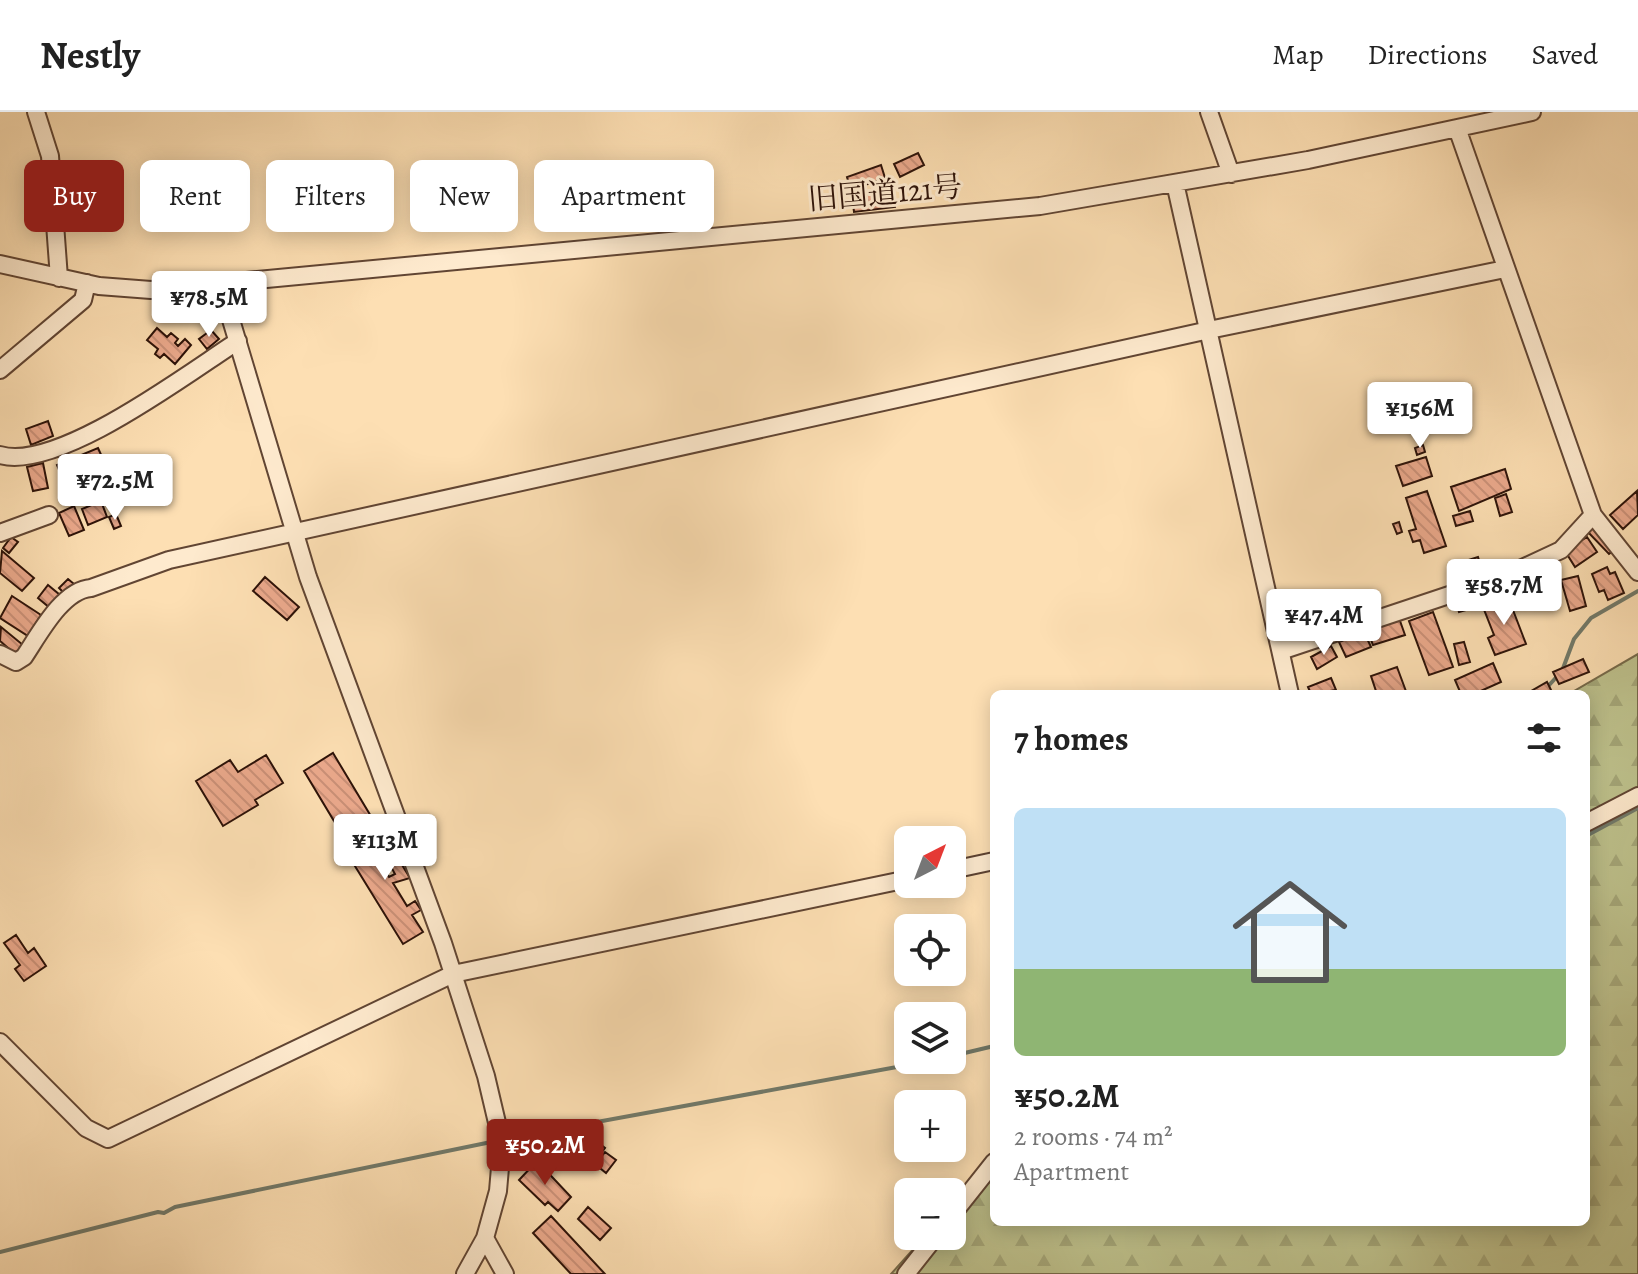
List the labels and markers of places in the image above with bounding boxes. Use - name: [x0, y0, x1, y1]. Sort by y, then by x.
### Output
- pin: ¥78.5M: [144, 271, 274, 339]
- pin: ¥156M: [1364, 382, 1476, 450]
- pin: ¥72.5M: [50, 454, 180, 522]
- pin: ¥58.7M: [1439, 559, 1569, 627]
- pin: ¥47.4M: [1259, 589, 1389, 657]
- pin: ¥113M: [329, 814, 441, 882]
- pin: ¥50.2M: [480, 1119, 610, 1187]

